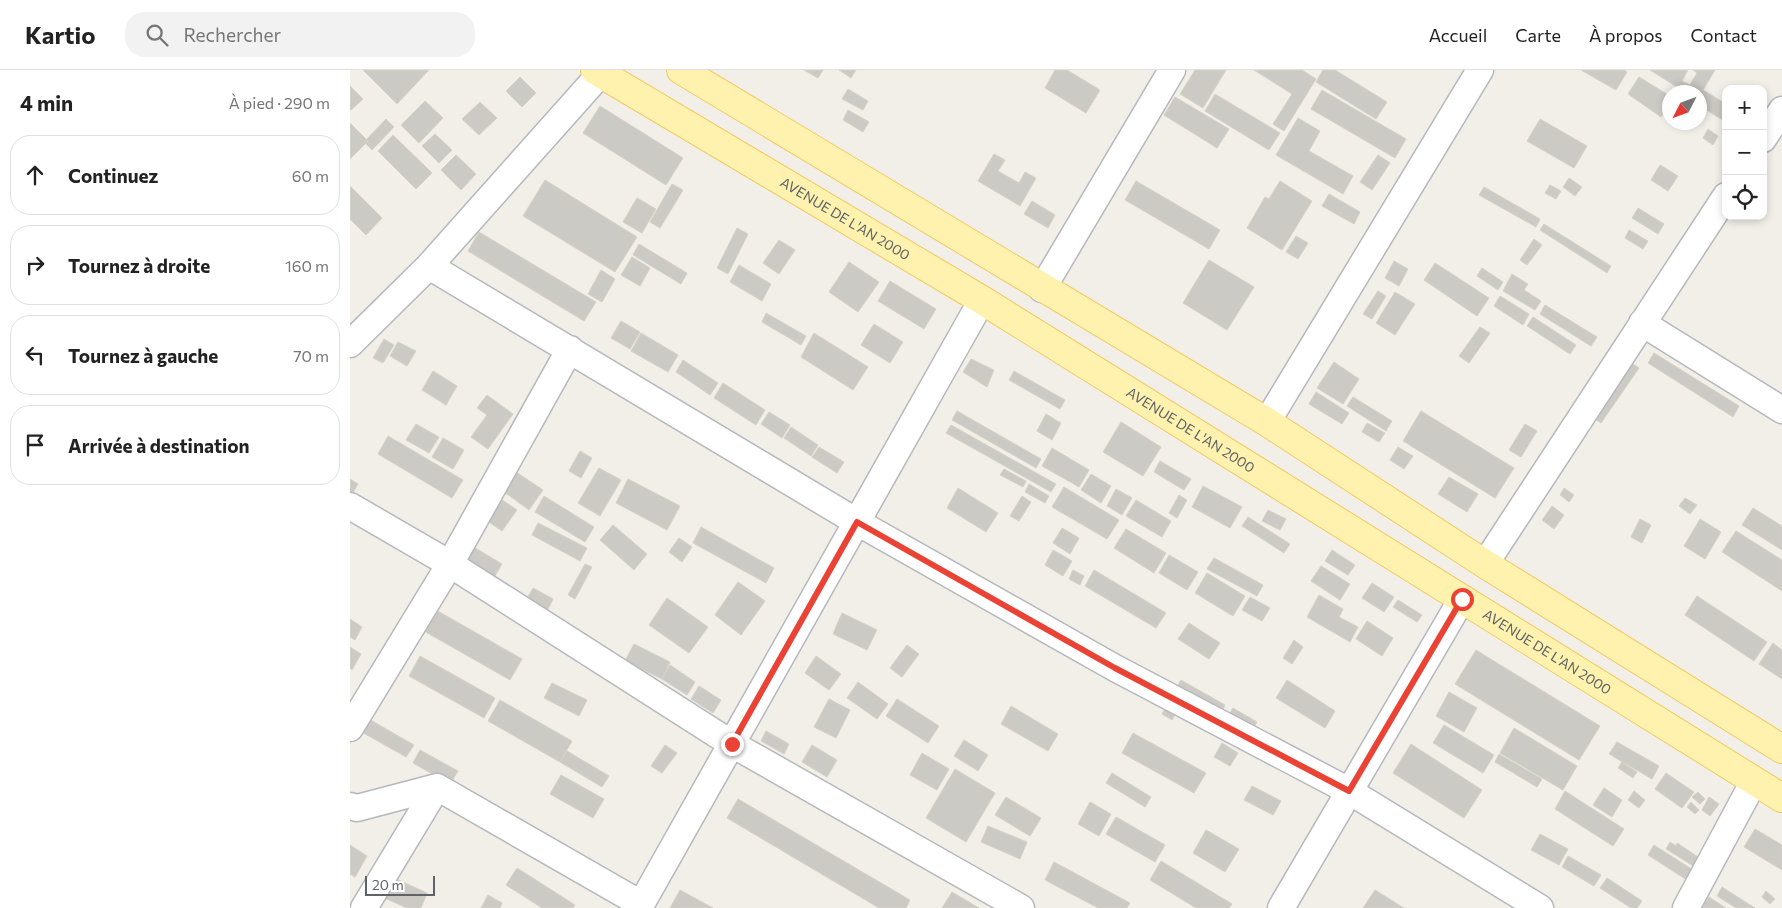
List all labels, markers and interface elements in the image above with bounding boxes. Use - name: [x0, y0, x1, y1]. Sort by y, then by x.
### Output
- search box: [125, 12, 475, 57]
- text: Kartio: [25, 20, 95, 49]
- icon: search: [143, 21, 171, 49]
- text: Rechercher: [183, 23, 281, 46]
- text: Accueil: [1429, 24, 1487, 46]
- text: Carte: [1515, 24, 1561, 46]
- text: À propos: [1589, 24, 1663, 46]
- text: Contact: [1691, 24, 1757, 46]
- north arrow: [1662, 85, 1707, 130]
- map controls: [1722, 85, 1767, 220]
- button: +: [1722, 85, 1767, 130]
- text: 4 min: [20, 90, 73, 115]
- text: À pied · 290 m: [229, 93, 330, 112]
- button: −: [1722, 130, 1767, 175]
- icon: ahead: [21, 161, 49, 189]
- text: Continuez: [68, 164, 158, 187]
- text: 60 m: [292, 166, 329, 185]
- street label: AVENUE DE L'AN 2000: [778, 173, 913, 263]
- button: locate: [1722, 175, 1767, 220]
- icon: right: [21, 251, 49, 279]
- text: Tournez à droite: [68, 254, 210, 277]
- text: 160 m: [285, 256, 329, 275]
- icon: left: [21, 341, 49, 369]
- text: Tournez à gauche: [68, 344, 218, 367]
- text: 70 m: [293, 346, 329, 365]
- street label: AVENUE DE L'AN 2000: [1124, 383, 1258, 476]
- icon: arrive: [21, 431, 49, 459]
- text: Arrivée à destination: [68, 434, 250, 457]
- route start: [1451, 588, 1474, 611]
- street label: AVENUE DE L'AN 2000: [1480, 605, 1615, 698]
- route end: [721, 733, 744, 756]
- scale bar: [365, 873, 435, 896]
- text: 20 m: [372, 876, 404, 893]

